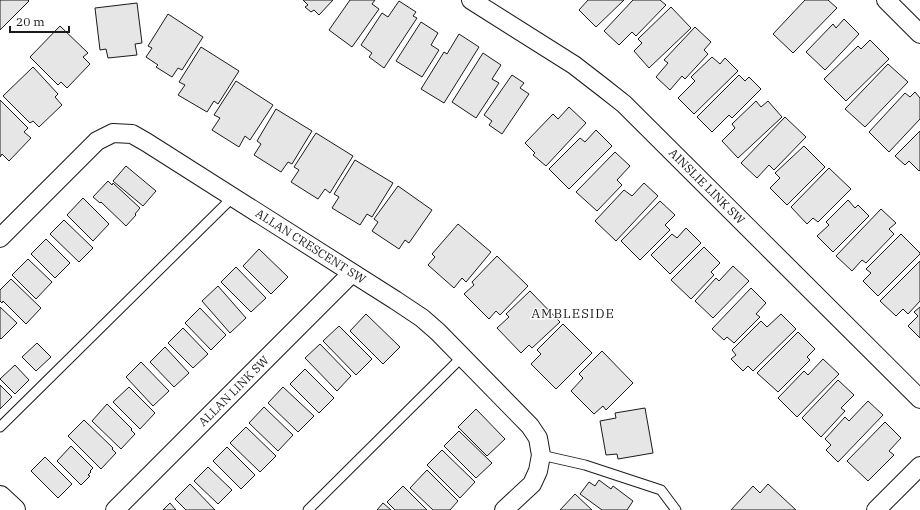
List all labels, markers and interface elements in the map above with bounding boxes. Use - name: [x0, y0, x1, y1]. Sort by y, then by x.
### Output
- scale bar: [10, 8, 69, 34]
- text: 20 m: [16, 14, 45, 29]
- street label: AINSLIE LINK SW: [666, 145, 748, 227]
- street label: ALLAN CRESCENT SW: [253, 205, 369, 287]
- district label: AMBLESIDE: [531, 305, 615, 322]
- street label: ALLAN LINK SW: [195, 352, 272, 429]

